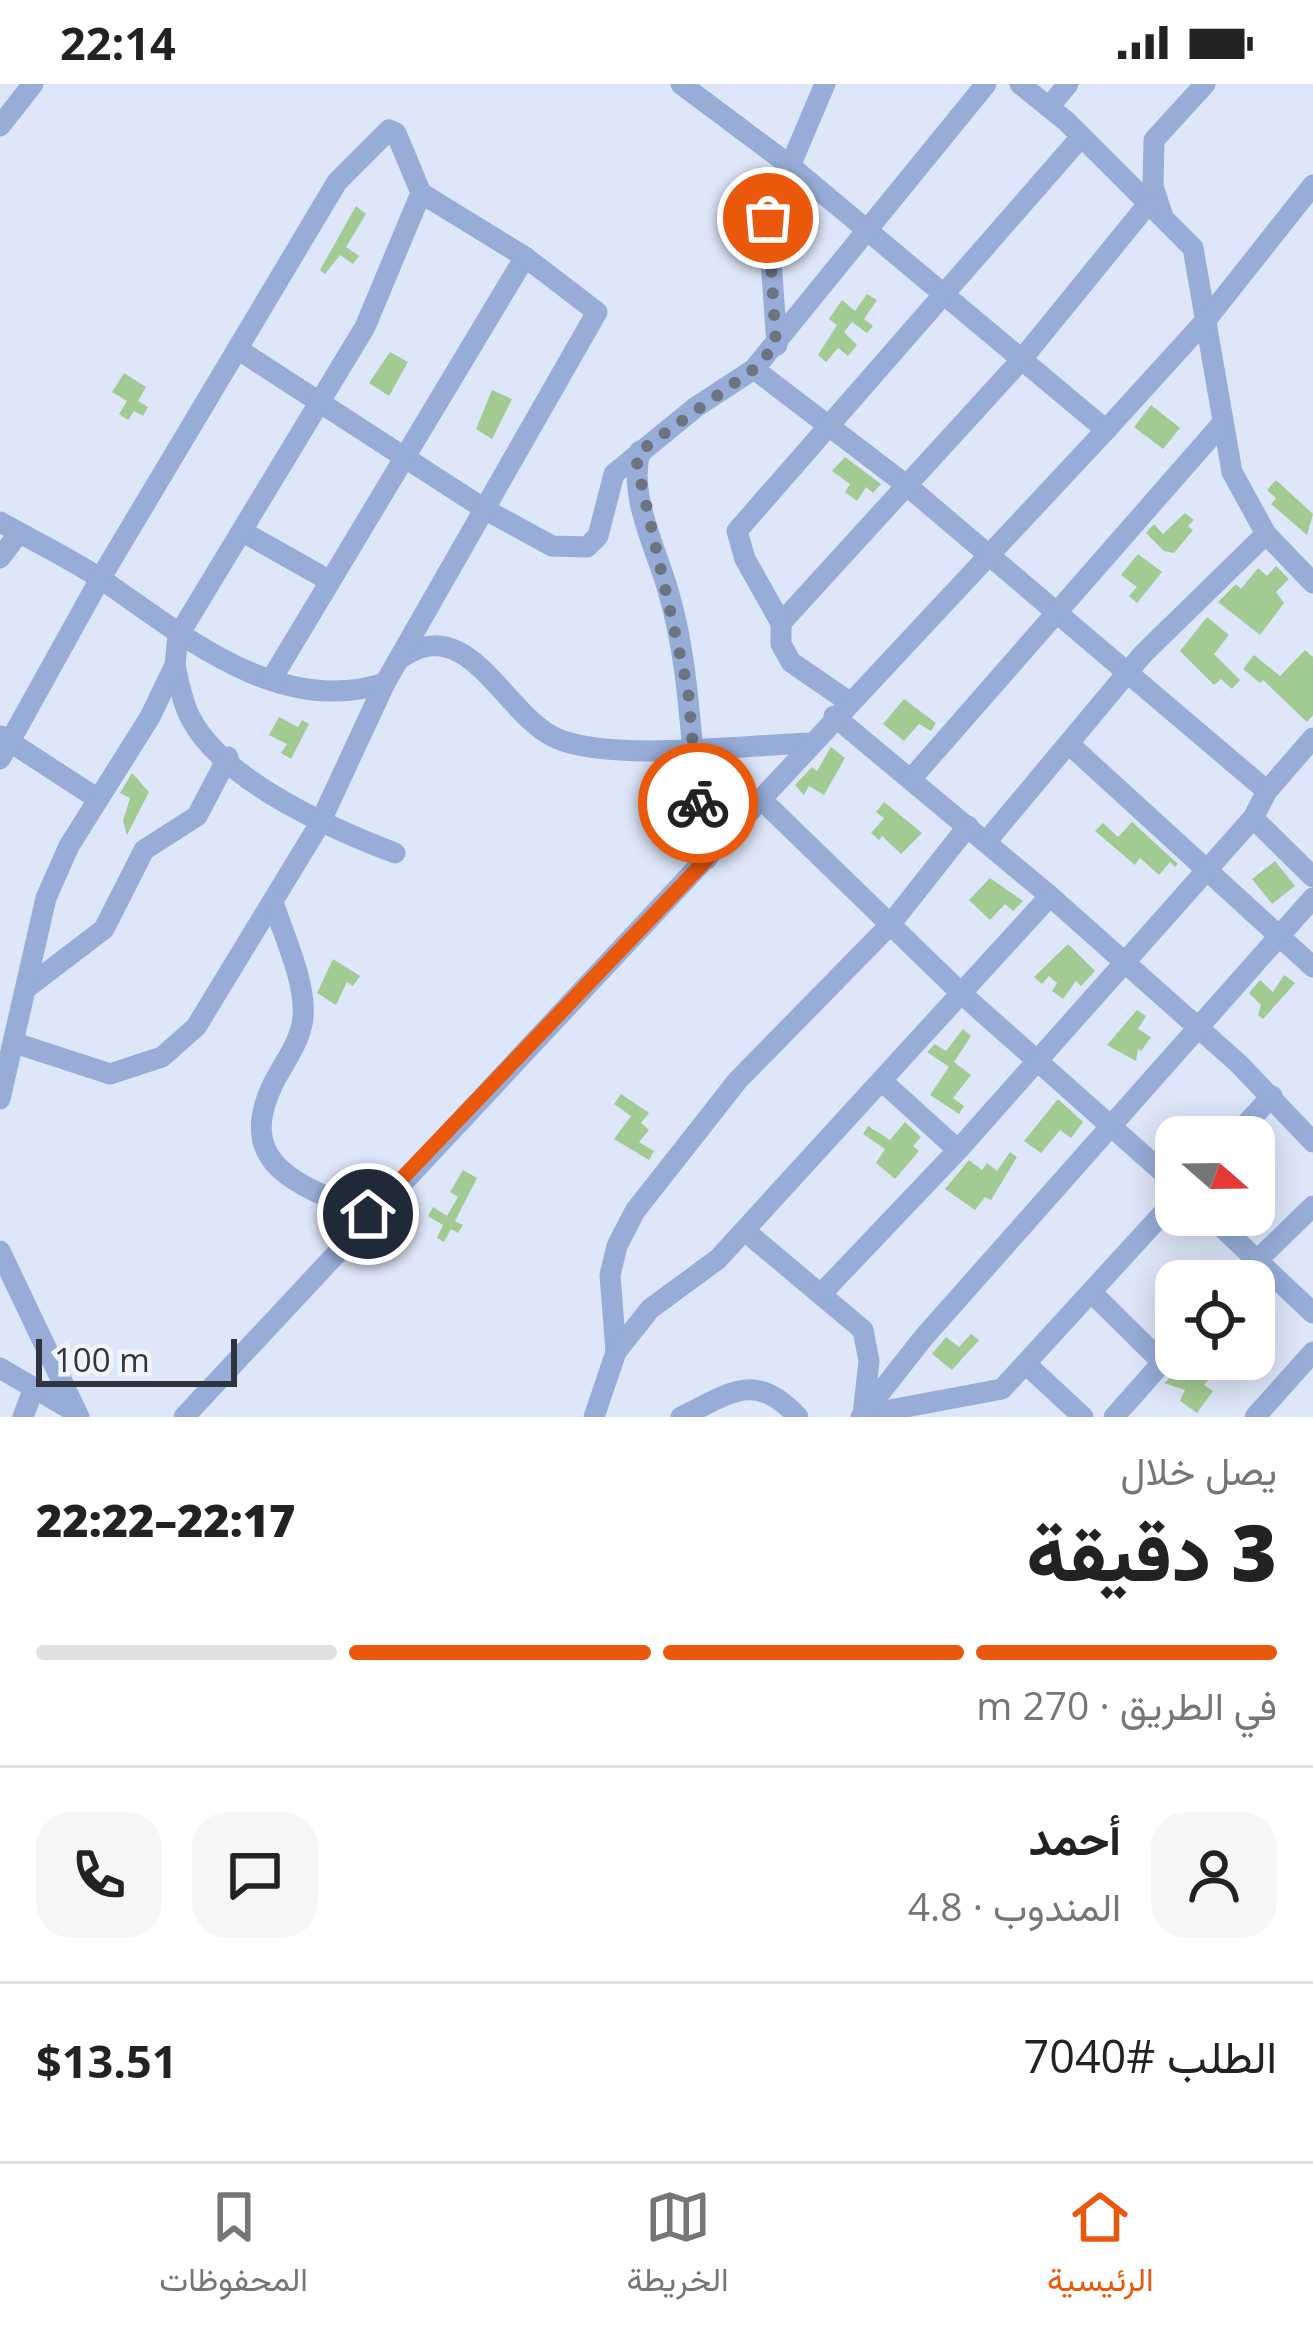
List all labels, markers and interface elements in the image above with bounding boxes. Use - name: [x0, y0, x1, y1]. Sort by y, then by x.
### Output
- text: 22:14: [60, 12, 176, 73]
- pin: [717, 167, 819, 269]
- icon: bag: [735, 185, 801, 251]
- courier: [638, 743, 758, 863]
- icon: bike: [665, 770, 731, 836]
- north arrow: [1155, 1116, 1275, 1236]
- map controls: [1155, 1116, 1275, 1380]
- pin: [317, 1163, 419, 1265]
- icon: home: [335, 1181, 401, 1247]
- button: locate: [1155, 1260, 1275, 1380]
- scale bar: [36, 1333, 237, 1386]
- text: 100 m: [54, 1337, 150, 1382]
- text: يصل خلال: [1120, 1443, 1277, 1496]
- text: 22:17–22:22: [36, 1489, 295, 1550]
- text: 3 دقيقة: [1026, 1498, 1277, 1604]
- text: في الطريق · 270 m: [976, 1678, 1277, 1731]
- text: أحمد: [1029, 1807, 1121, 1868]
- button: phone: [36, 1812, 162, 1938]
- button: chat: [192, 1812, 318, 1938]
- button: person: [1151, 1812, 1277, 1938]
- text: المندوب · 4.8: [908, 1879, 1121, 1932]
- text: الطلب #7040: [1023, 2025, 1277, 2086]
- text: $13.51: [36, 2030, 177, 2091]
- tab: المحفوظات: [159, 2184, 308, 2309]
- tab: الخريطة: [626, 2184, 729, 2309]
- tab: الرئيسية: [1047, 2184, 1154, 2309]

